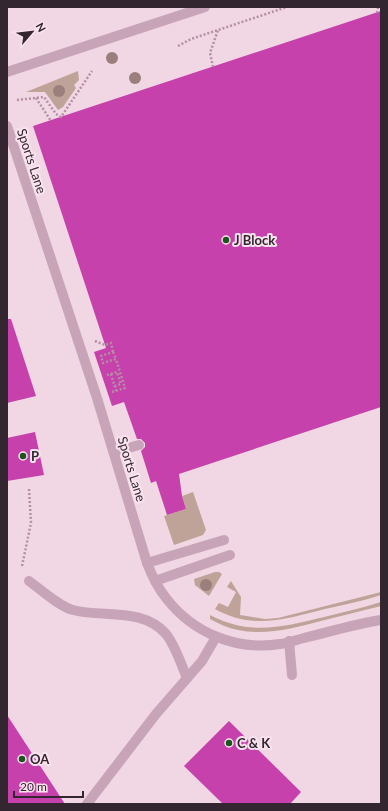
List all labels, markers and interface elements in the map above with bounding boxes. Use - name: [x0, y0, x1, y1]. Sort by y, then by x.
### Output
- north arrow: [12, 12, 52, 52]
- text: N: [34, 20, 49, 34]
- street label: Sports Lane: [14, 127, 50, 196]
- place label: J Block: [234, 232, 275, 248]
- marker: J Block: [221, 235, 231, 245]
- street label: Sports Lane: [115, 435, 150, 504]
- place label: P: [31, 448, 39, 464]
- marker: P: [18, 451, 28, 461]
- place label: C & K: [237, 735, 271, 751]
- marker: C & K: [224, 738, 234, 748]
- place label: OA: [30, 751, 50, 767]
- marker: OA: [17, 754, 27, 764]
- scale bar: [14, 773, 83, 799]
- text: 20 m: [20, 779, 47, 794]

